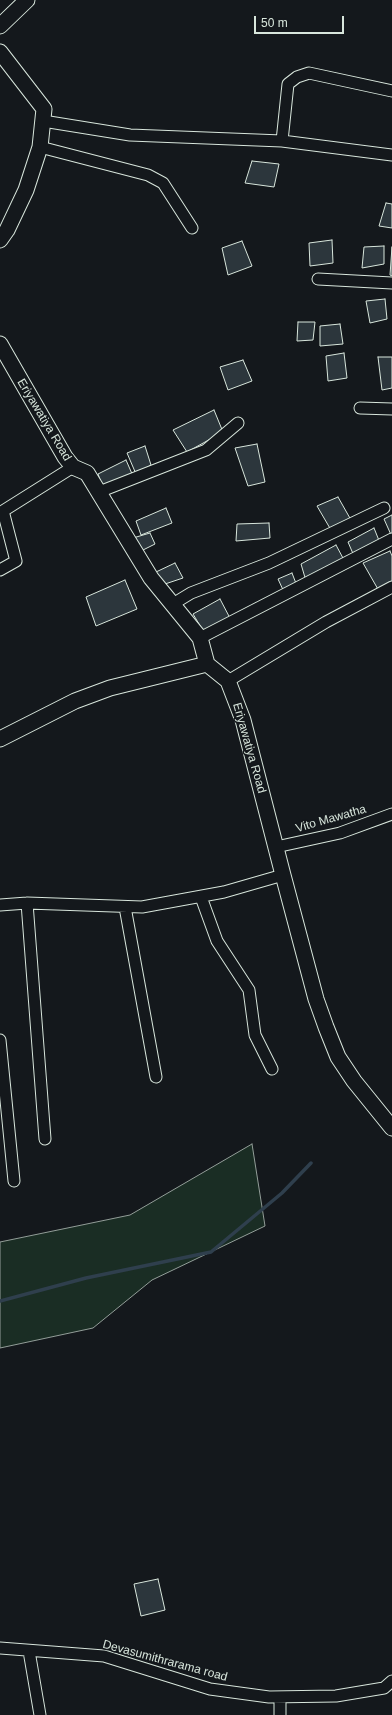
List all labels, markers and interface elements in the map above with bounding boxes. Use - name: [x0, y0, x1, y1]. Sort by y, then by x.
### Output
- scale bar: [256, 8, 346, 34]
- text: 50 m: [261, 16, 288, 30]
- street label: Eriyawatiya Road: [14, 376, 74, 464]
- street label: Eriyawatiya Road: [229, 701, 269, 795]
- street label: Vito Mawatha: [294, 802, 368, 836]
- street label: Devasumithrarama road: [101, 1637, 229, 1685]

